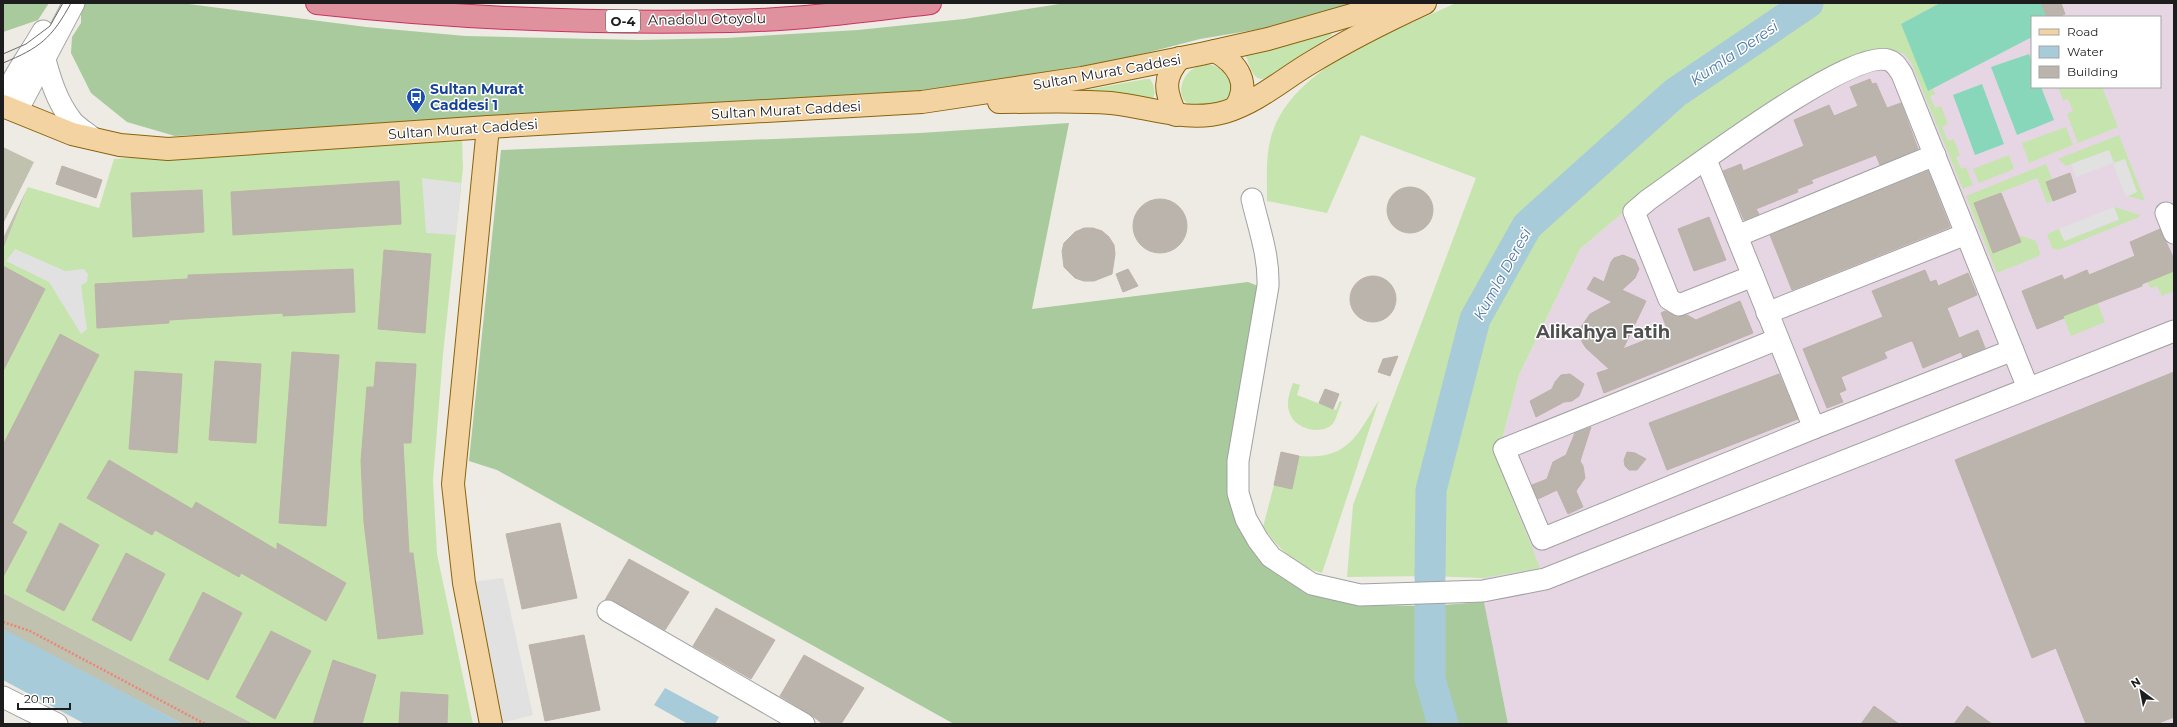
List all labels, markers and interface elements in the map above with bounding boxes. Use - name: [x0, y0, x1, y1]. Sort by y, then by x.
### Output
- street label: Anadolu Otoyolu: [648, 9, 766, 29]
- road number: O-4: [606, 10, 640, 32]
- water label: Kumla Deresi: [1686, 16, 1782, 89]
- legend: [2031, 16, 2161, 88]
- text: Road: [2067, 24, 2098, 39]
- text: Water: [2067, 44, 2104, 59]
- street label: Sultan Murat Caddesi: [1032, 50, 1182, 94]
- text: Building: [2067, 64, 2118, 79]
- place label: Sultan Murat Caddesi 1: [430, 80, 524, 114]
- bus stop icon: Sultan Murat Caddesi 1: [405, 86, 427, 114]
- street label: Sultan Murat Caddesi: [711, 97, 861, 123]
- street label: Sultan Murat Caddesi: [388, 115, 538, 143]
- water label: Kumla Deresi: [1469, 224, 1536, 323]
- district label: Alikahya Fatih: [1535, 321, 1670, 343]
- north arrow: [2121, 671, 2161, 711]
- text: N: [2128, 674, 2143, 691]
- scale bar: [18, 685, 70, 711]
- text: 20 m: [24, 691, 55, 706]

